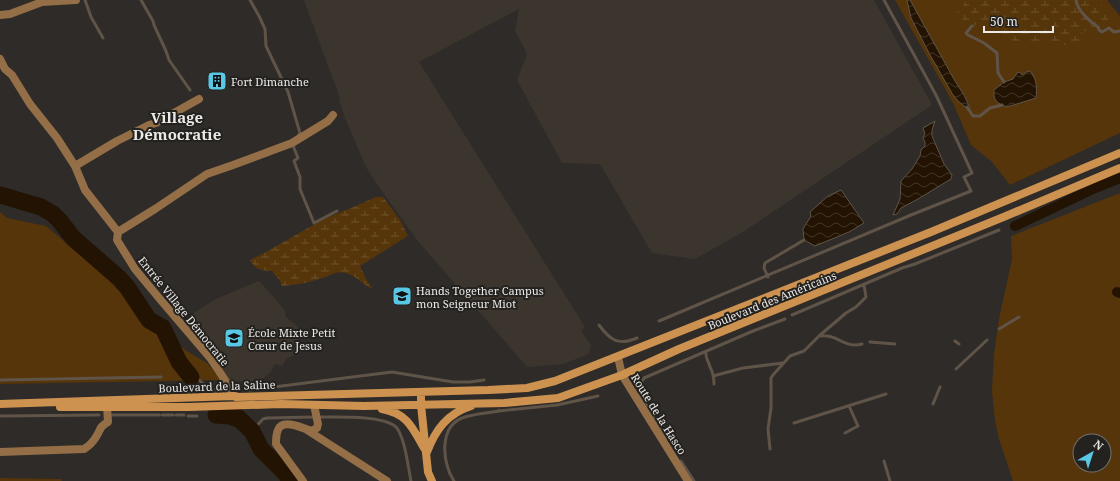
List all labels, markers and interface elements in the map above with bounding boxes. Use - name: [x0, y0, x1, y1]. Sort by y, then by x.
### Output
- scale bar: [984, 8, 1053, 34]
- text: 50 m: [990, 13, 1018, 30]
- building icon: Fort Dimanche: [206, 70, 228, 92]
- place label: Fort Dimanche: [231, 74, 309, 89]
- district label: Village Démocratie: [133, 107, 221, 144]
- street label: Entrée Village Démocratie: [135, 253, 233, 369]
- street label: Boulevard des Américains: [705, 267, 839, 333]
- place label: Hands Together Campus mon Seigneur Miot: [416, 283, 544, 311]
- school or university icon: Hands Together Campus mon Seigneur Miot: [391, 285, 413, 307]
- place label: École Mixte Petit Cœur de Jesus: [248, 325, 336, 353]
- school or university icon: École Mixte Petit Cœur de Jesus: [223, 327, 245, 349]
- street label: Route de la Hasco: [628, 371, 690, 457]
- street label: Boulevard de la Saline: [158, 376, 276, 396]
- north arrow: [1072, 433, 1112, 473]
- text: N: [1091, 436, 1107, 454]

